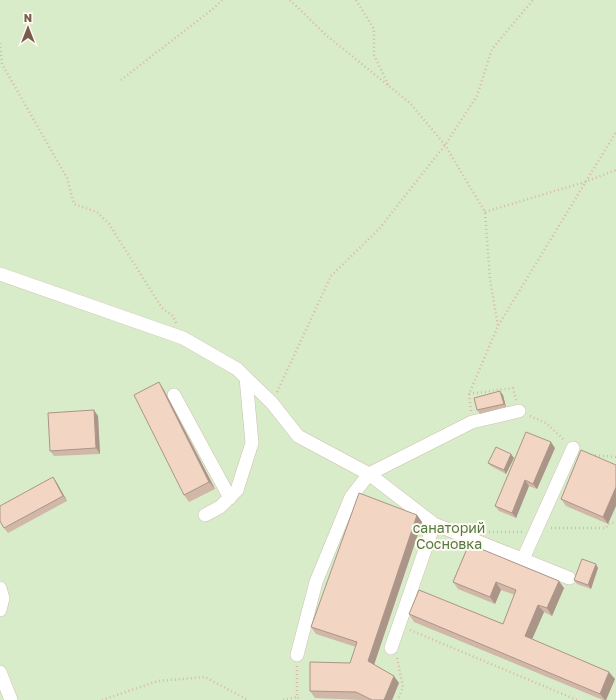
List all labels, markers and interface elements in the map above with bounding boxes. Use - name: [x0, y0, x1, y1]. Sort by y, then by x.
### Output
- north arrow: [8, 8, 48, 48]
- text: N: [24, 11, 32, 24]
- park label: санаторий Сосновка: [413, 519, 485, 552]

